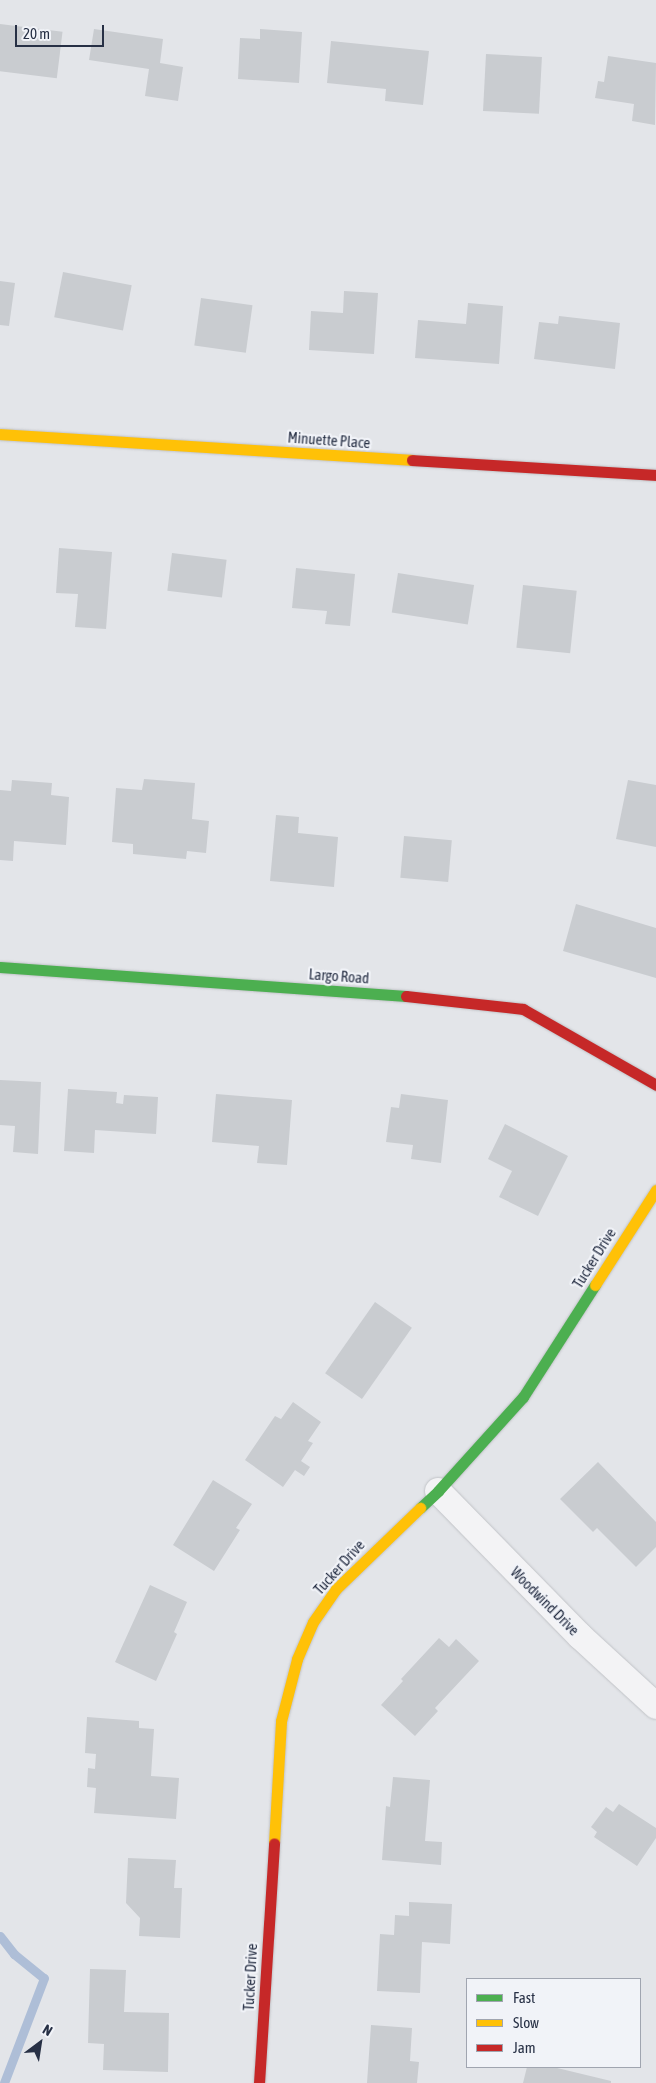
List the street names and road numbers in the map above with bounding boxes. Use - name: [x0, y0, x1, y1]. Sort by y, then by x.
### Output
- street label: Minuette Place: [287, 428, 371, 452]
- street label: Largo Road: [308, 965, 370, 987]
- street label: Tucker Drive: [569, 1225, 619, 1291]
- street label: Tucker Drive: [310, 1536, 368, 1598]
- street label: Woodwind Drive: [507, 1563, 583, 1639]
- street label: Tucker Drive: [239, 1943, 261, 2011]

